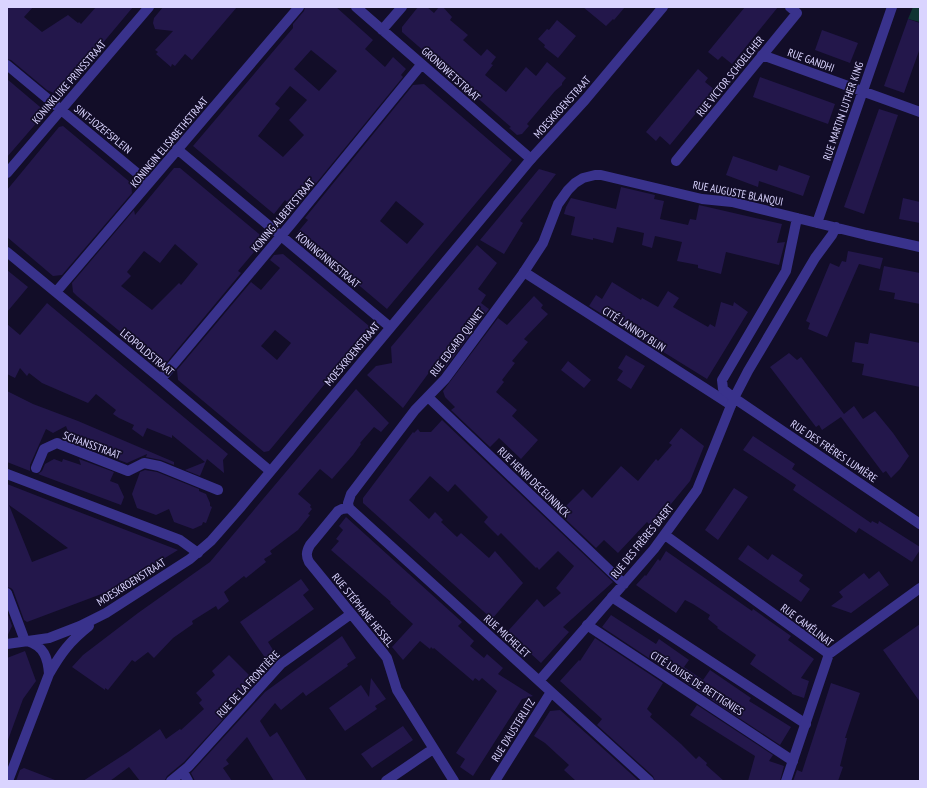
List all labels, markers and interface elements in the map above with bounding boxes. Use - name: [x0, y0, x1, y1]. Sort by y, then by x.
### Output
- street label: RUE VICTOR SCHOELCHER: [693, 33, 767, 119]
- street label: KONINKLIJKE PRINSSTRAAT: [29, 37, 109, 127]
- street label: GRONDWETSTRAAT: [419, 44, 483, 104]
- street label: RUE GANDHI: [786, 45, 836, 75]
- street label: RUE MARTIN LUTHER KING: [820, 60, 866, 162]
- street label: MOESKROENSTRAAT: [530, 73, 594, 141]
- street label: KONINGIN ELISABETHSTRAAT: [127, 94, 211, 190]
- street label: SINT-JOZEFSPLEIN: [71, 101, 135, 157]
- street label: KONING ALBERTSTRAAT: [248, 175, 318, 255]
- street label: RUE AUGUSTE BLANQUI: [692, 177, 784, 209]
- street label: KONINGINNESTRAAT: [293, 229, 363, 291]
- street label: CITÉ LANNOY BLIN: [600, 303, 668, 355]
- street label: RUE EDGARD QUINET: [427, 305, 487, 379]
- street label: MOESKROENSTRAAT: [321, 319, 383, 389]
- street label: LEOPOLDSTRAAT: [117, 325, 177, 379]
- street label: RUE DES FRÈRES LUMIÈRE: [788, 417, 880, 485]
- street label: SCHANSSTRAAT: [61, 428, 123, 462]
- street label: RUE HENRI DECEUNINCK: [495, 444, 574, 521]
- street label: RUE DES FRÈRES BAERT: [608, 501, 676, 581]
- street label: MOESKROENSTRAAT: [94, 555, 168, 609]
- street label: RUE STÉPHANE HESSEL: [329, 570, 397, 650]
- street label: RUE CAMÉLINAT: [778, 601, 836, 649]
- street label: RUE MICHELET: [481, 612, 533, 660]
- street label: RUE DE LA FRONTIÈRE: [213, 647, 283, 720]
- street label: CITÉ LOUISE DE BETTIGNIES: [648, 648, 746, 719]
- street label: RUE D'AUSTERLITZ: [488, 696, 538, 764]

